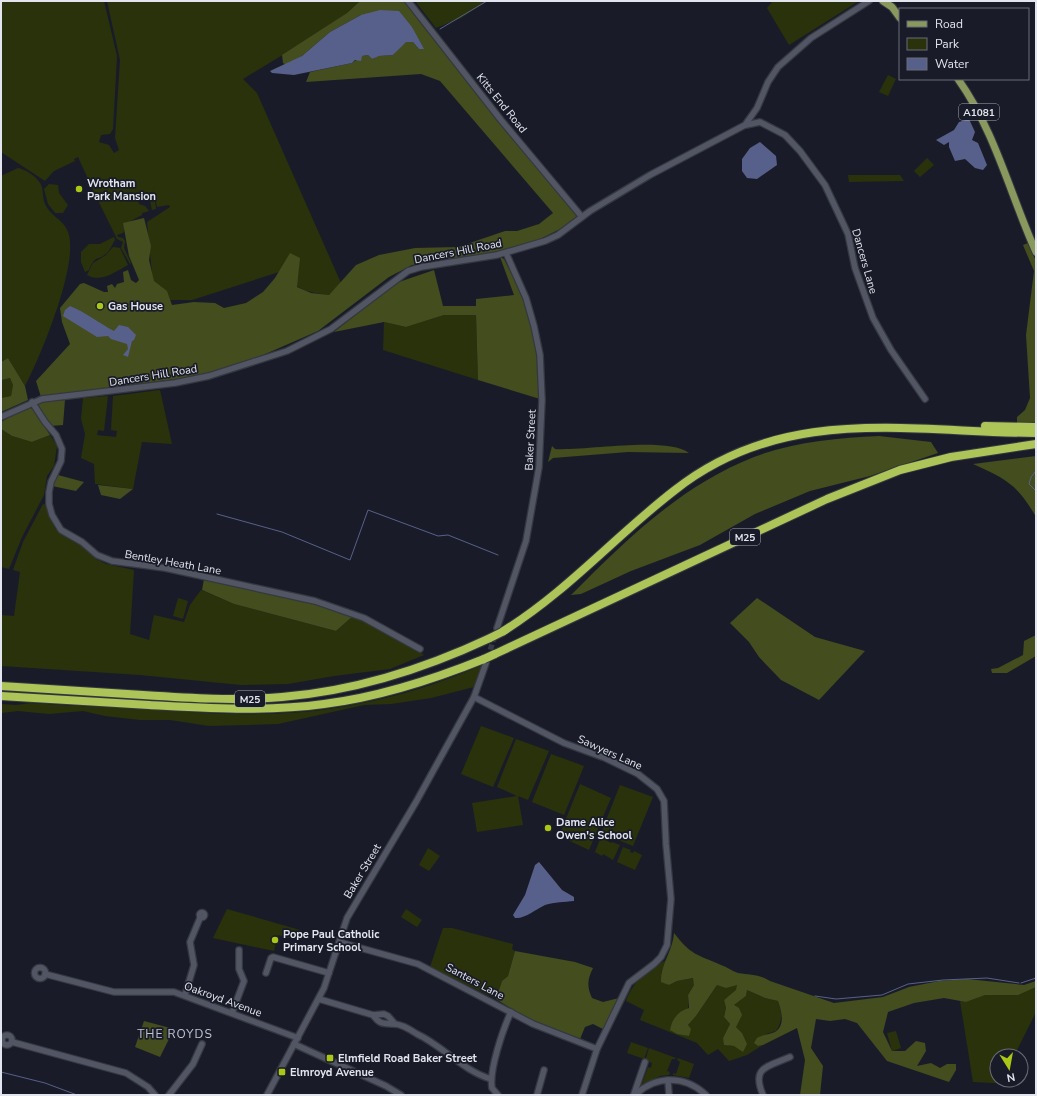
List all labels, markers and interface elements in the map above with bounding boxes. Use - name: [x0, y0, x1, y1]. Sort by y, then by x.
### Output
- legend: [899, 8, 1029, 80]
- text: Road: [935, 16, 963, 32]
- text: Park: [935, 36, 960, 52]
- text: Water: [935, 56, 969, 72]
- street label: Kitts End Road: [473, 70, 530, 136]
- road number: A1081: [959, 104, 999, 120]
- place label: Wrotham Park Mansion: [87, 176, 156, 204]
- marker: Wrotham Park Mansion: [74, 184, 84, 194]
- street label: Dancers Lane: [848, 227, 881, 296]
- street label: Dancers Hill Road: [413, 236, 503, 267]
- place label: Gas House: [108, 299, 163, 314]
- marker: Gas House: [95, 301, 105, 311]
- street label: Dancers Hill Road: [108, 361, 198, 390]
- street label: Baker Street: [521, 409, 540, 471]
- road number: M25: [730, 529, 760, 545]
- street label: Bentley Heath Lane: [123, 547, 222, 578]
- road number: M25: [235, 691, 265, 707]
- street label: Sawyers Lane: [575, 732, 645, 773]
- place label: Dame Alice Owen's School: [556, 815, 633, 843]
- marker: Dame Alice Owen's School: [543, 823, 553, 833]
- street label: Baker Street: [340, 841, 385, 901]
- place label: Pope Paul Catholic Primary School: [283, 927, 380, 955]
- marker: Pope Paul Catholic Primary School: [270, 935, 280, 945]
- street label: Santers Lane: [443, 960, 507, 1003]
- street label: Oakroyd Avenue: [182, 978, 264, 1021]
- district label: THE ROYDS: [137, 1026, 213, 1042]
- north arrow: [989, 1048, 1029, 1088]
- place label: Elmfield Road Baker Street: [338, 1051, 478, 1066]
- marker: Elmfield Road Baker Street: [325, 1053, 335, 1063]
- place label: Elmroyd Avenue: [290, 1065, 374, 1080]
- marker: Elmroyd Avenue: [277, 1067, 287, 1077]
- text: N: [1005, 1069, 1016, 1085]

